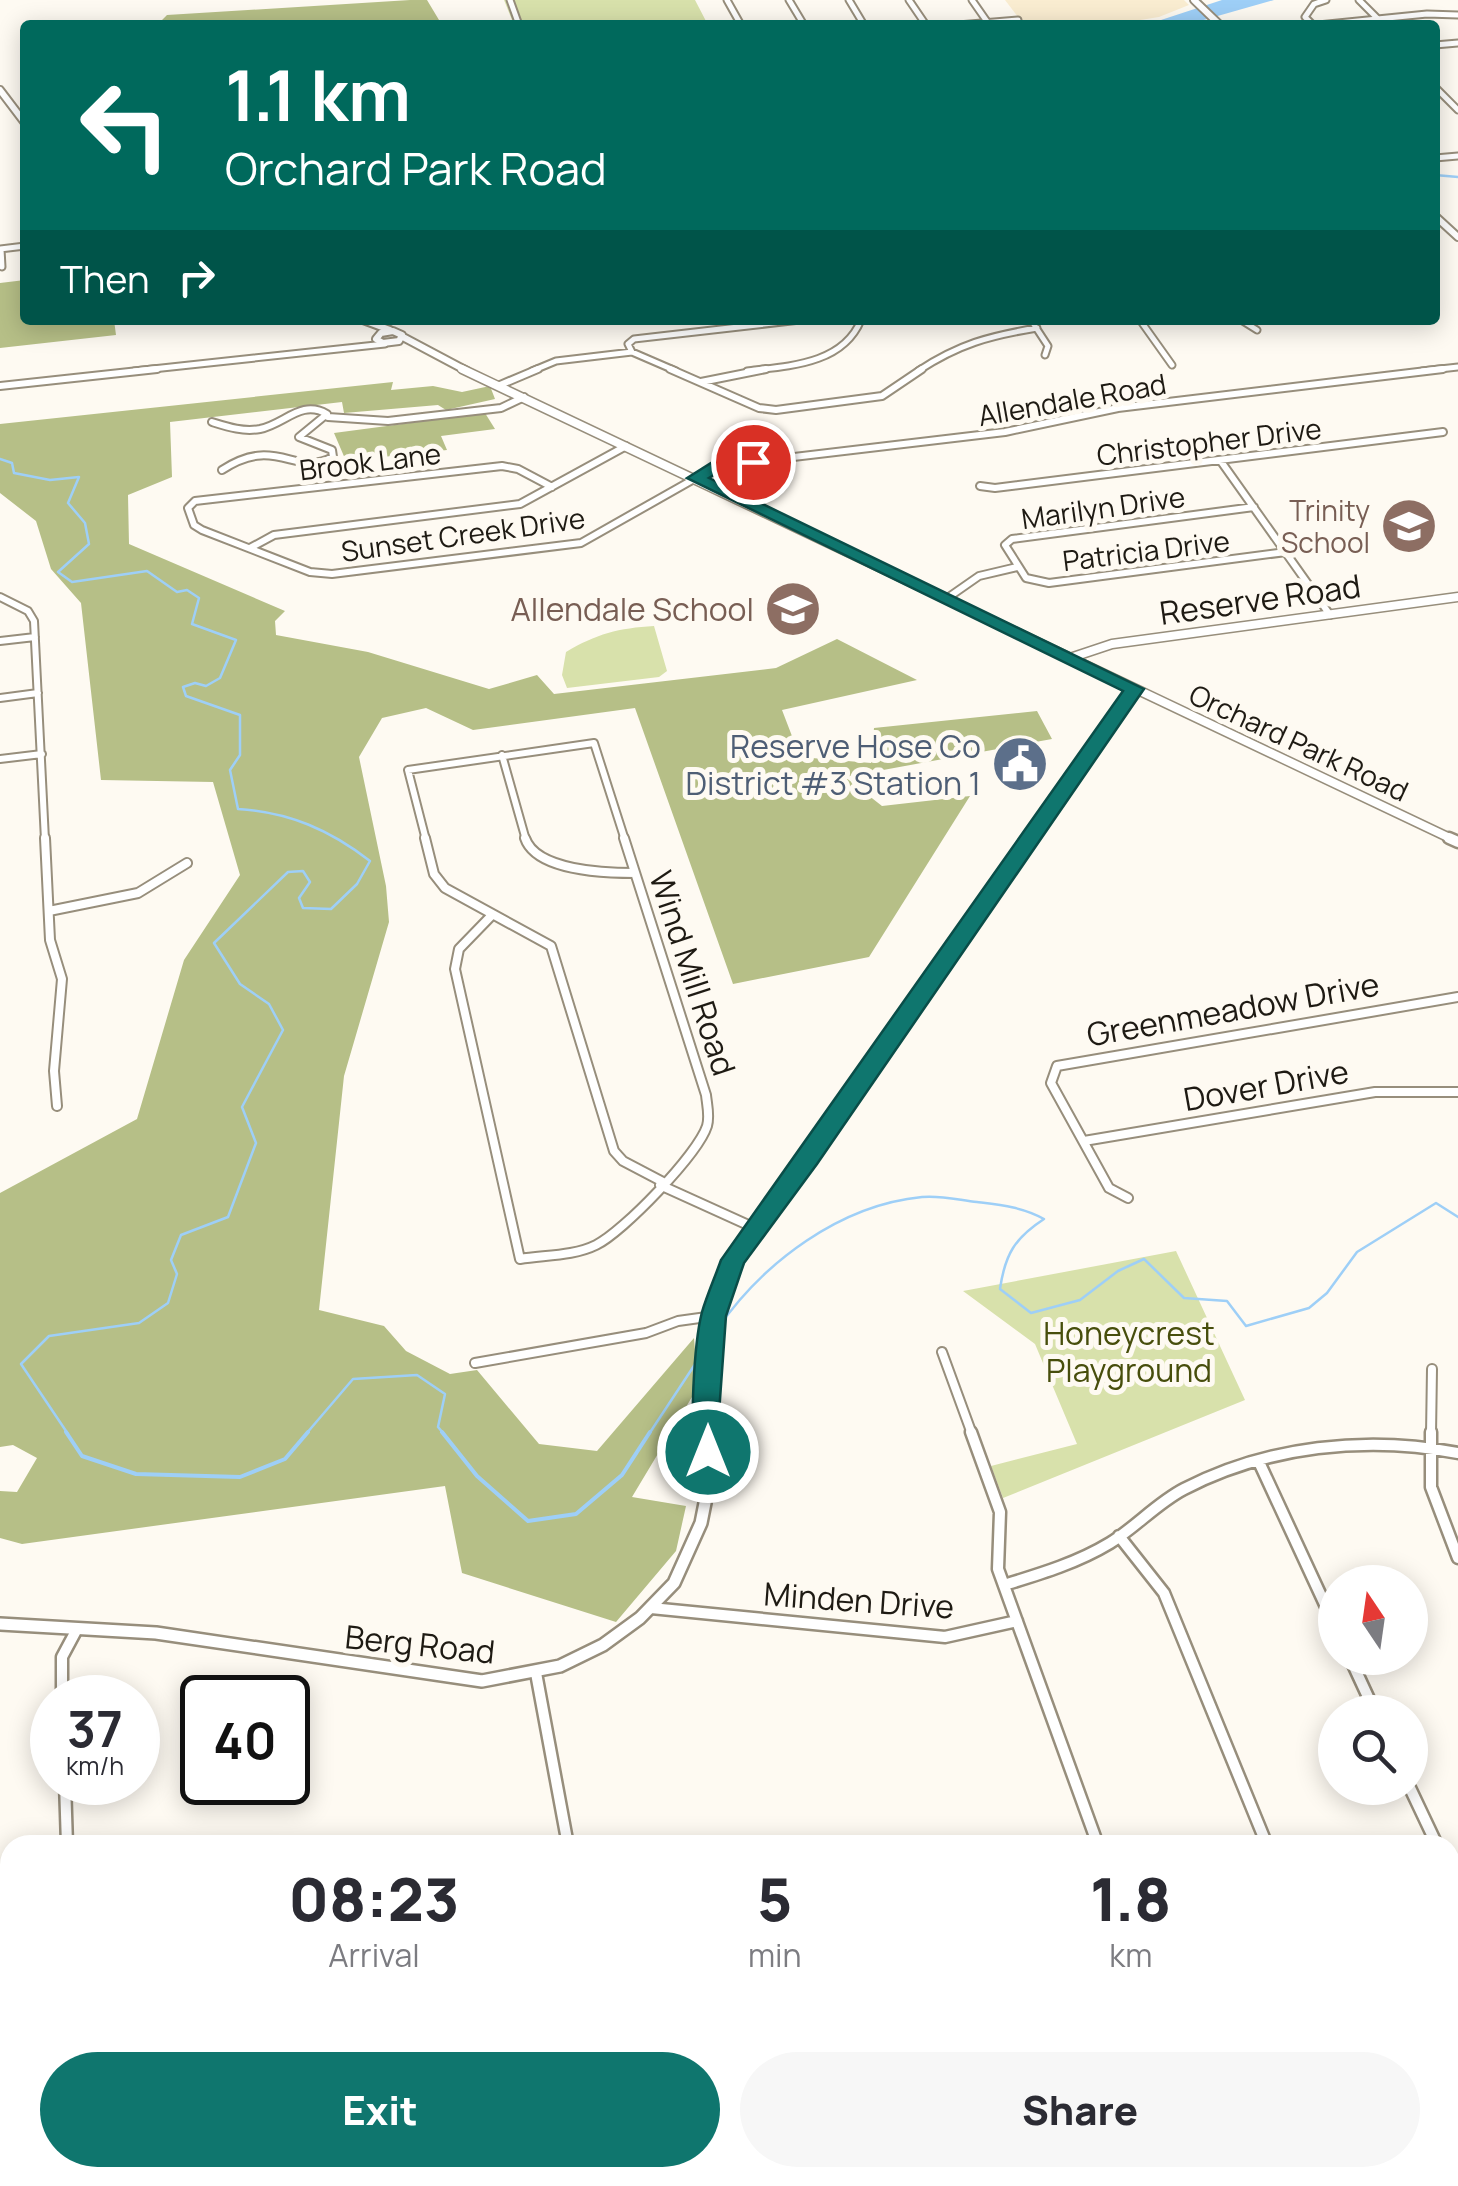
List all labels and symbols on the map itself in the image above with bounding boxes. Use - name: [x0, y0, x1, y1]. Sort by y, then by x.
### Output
- street label: Allendale Road: [975, 364, 1169, 434]
- street label: Christopher Drive: [1095, 408, 1323, 474]
- pin: [711, 420, 796, 505]
- street label: Brook Lane: [297, 433, 443, 489]
- street label: Marilyn Drive: [1019, 477, 1187, 537]
- place label: Trinity School: [1281, 491, 1370, 561]
- school or university icon: Trinity School: [1379, 496, 1439, 556]
- street label: Sunset Creek Drive: [339, 498, 587, 570]
- street label: Patricia Drive: [1060, 521, 1232, 579]
- street label: Reserve Road: [1157, 563, 1363, 635]
- school or university icon: Allendale School: [763, 579, 823, 639]
- place label: Allendale School: [511, 587, 754, 631]
- street label: Orchard Park Road: [1183, 675, 1415, 809]
- place label: Reserve Hose Co District #3 Station 1: [686, 724, 981, 805]
- public building icon: Reserve Hose Co District #3 Station 1: [990, 734, 1050, 794]
- street label: Wind Mill Road: [639, 865, 747, 1081]
- street label: Greenmeadow Drive: [1083, 962, 1383, 1056]
- street label: Dover Drive: [1180, 1049, 1352, 1121]
- park label: Honeycrest Playground: [1043, 1311, 1215, 1392]
- position arrow: [656, 1400, 760, 1504]
- north arrow: [1318, 1565, 1428, 1675]
- street label: Minden Drive: [762, 1571, 956, 1629]
- street label: Berg Road: [343, 1614, 497, 1674]
- speed limit sign: 40: [180, 1675, 310, 1805]

